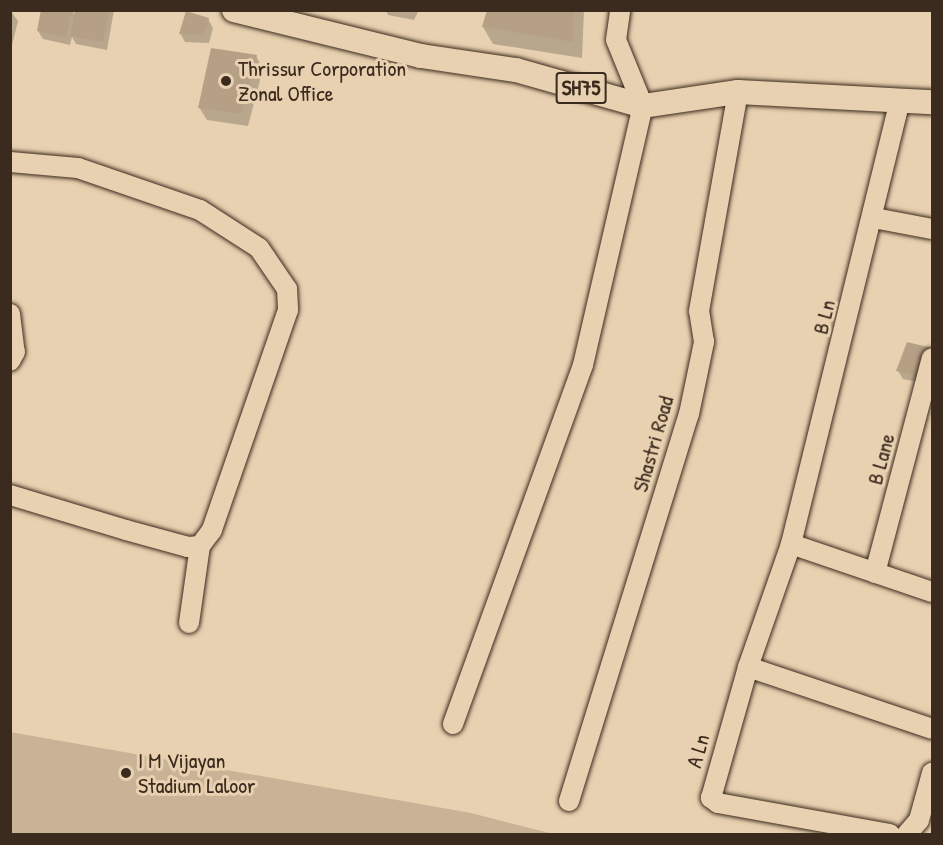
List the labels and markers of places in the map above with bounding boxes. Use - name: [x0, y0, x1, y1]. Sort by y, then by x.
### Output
- place label: Thrissur Corporation Zonal Office: [238, 55, 406, 106]
- marker: Thrissur Corporation Zonal Office: [219, 74, 233, 88]
- place label: I M Vijayan Stadium Laloor: [138, 747, 255, 798]
- marker: I M Vijayan Stadium Laloor: [119, 766, 133, 780]

